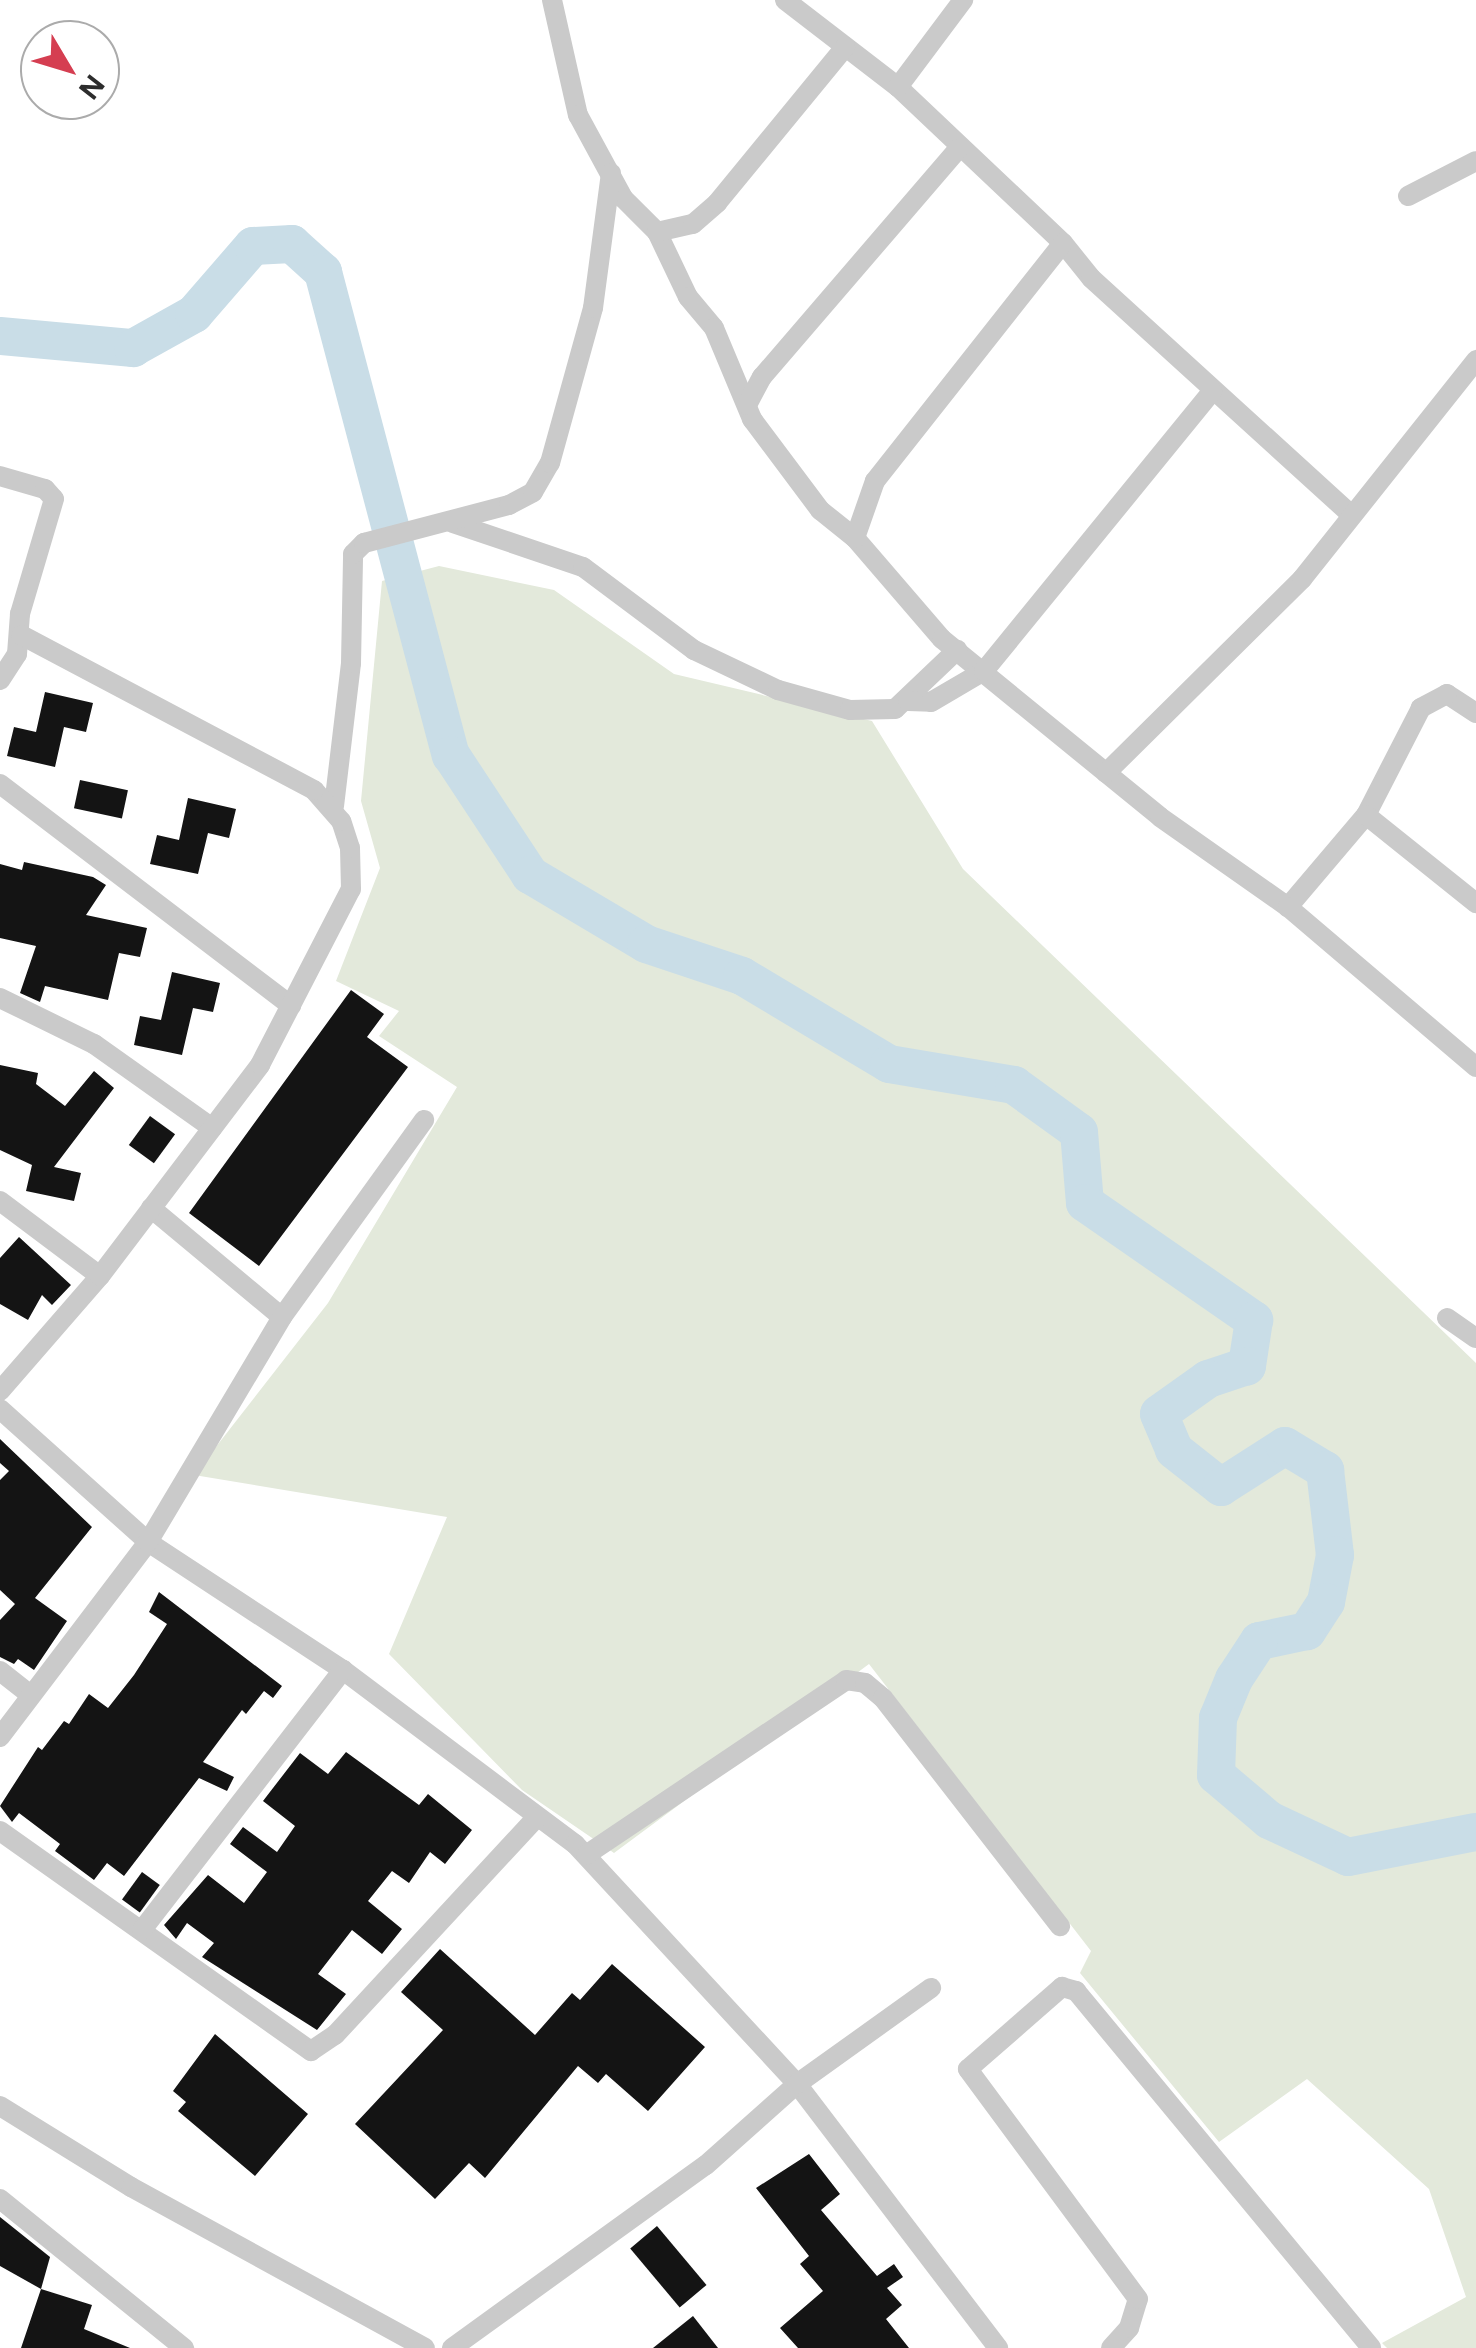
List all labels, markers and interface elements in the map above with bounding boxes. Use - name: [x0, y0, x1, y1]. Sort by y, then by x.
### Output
- north arrow: [20, 20, 120, 120]
- text: N: [72, 68, 112, 106]

